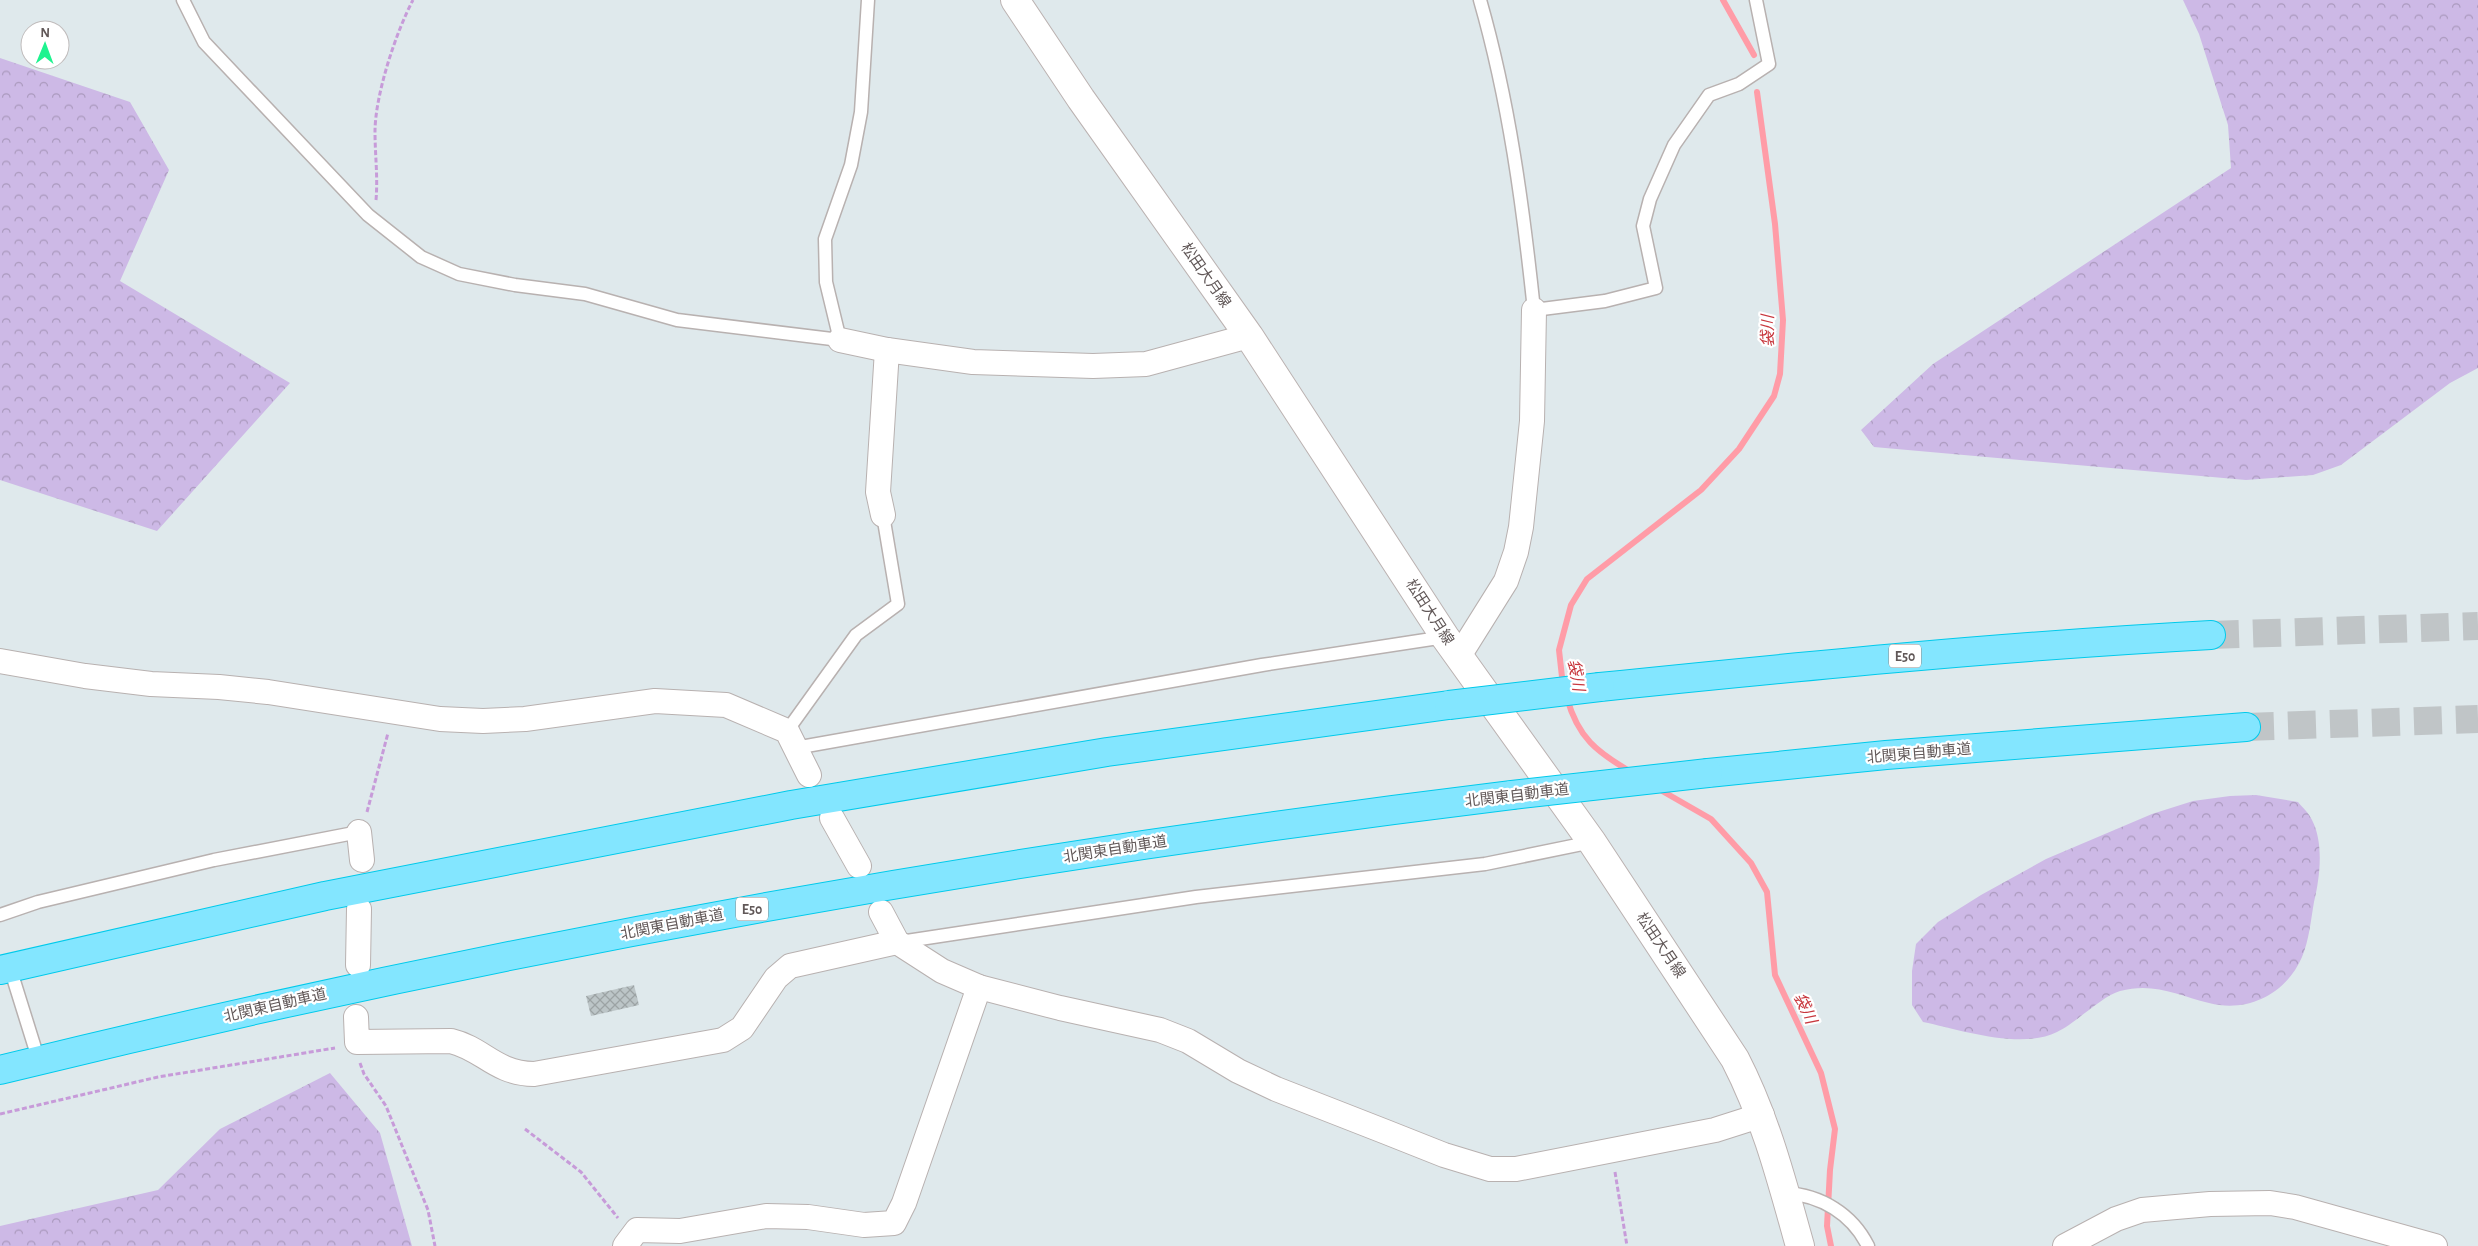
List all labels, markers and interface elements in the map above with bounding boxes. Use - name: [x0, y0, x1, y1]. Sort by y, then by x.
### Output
- north arrow: [20, 20, 70, 70]
- text: N: [40, 26, 50, 40]
- street label: 松田大月線: [1178, 240, 1234, 310]
- water label: 袋川: [1759, 313, 1776, 347]
- street label: 松田大月線: [1403, 576, 1457, 648]
- road number: E50: [1889, 644, 1921, 668]
- water label: 袋川: [1565, 658, 1588, 694]
- street label: 北関東自動車道: [1866, 739, 1972, 766]
- street label: 北関東自動車道: [1464, 780, 1570, 809]
- street label: 北関東自動車道: [1062, 832, 1168, 865]
- road number: E50: [736, 898, 768, 921]
- street label: 北関東自動車道: [619, 905, 725, 942]
- street label: 松田大月線: [1633, 909, 1689, 981]
- street label: 北関東自動車道: [222, 984, 328, 1025]
- water label: 袋川: [1791, 990, 1821, 1028]

